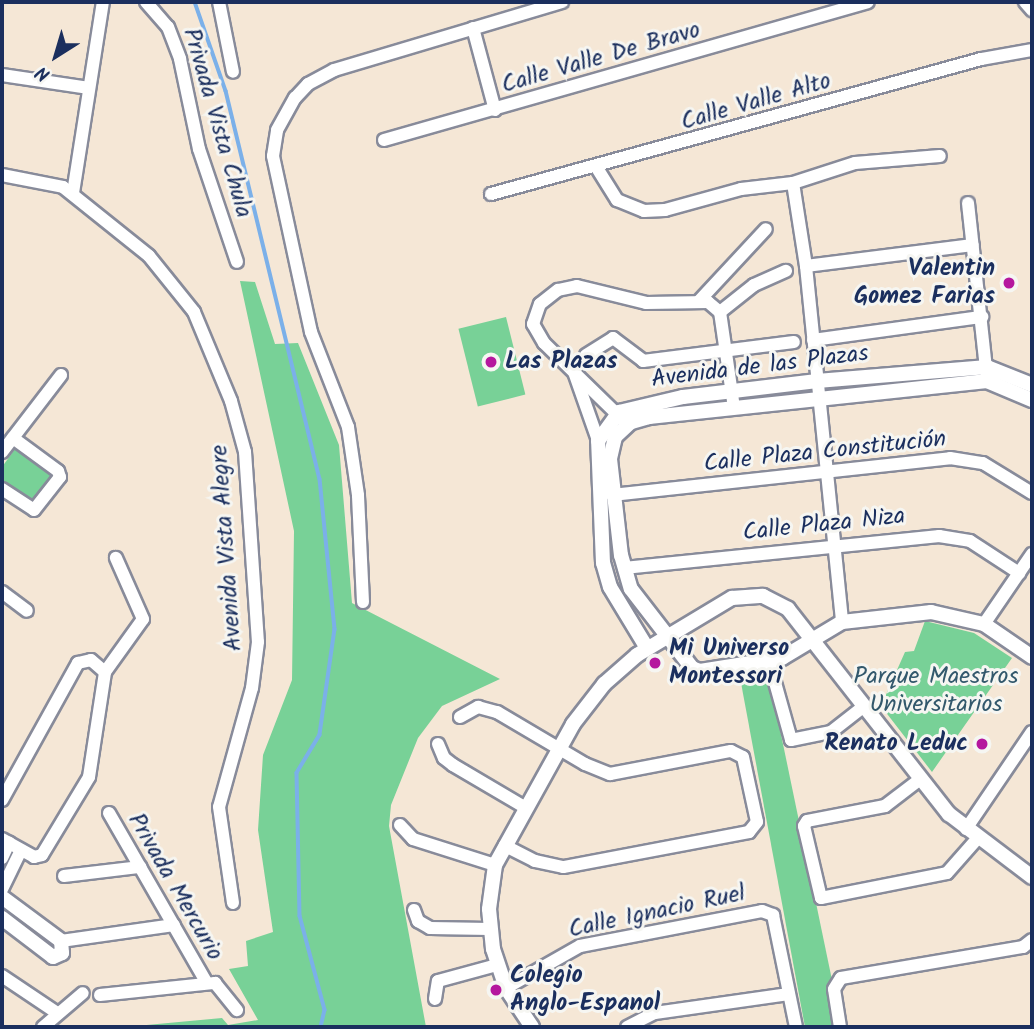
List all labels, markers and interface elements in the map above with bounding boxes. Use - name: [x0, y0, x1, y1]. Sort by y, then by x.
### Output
- street label: Calle Valle De Bravo: [498, 16, 704, 100]
- north arrow: [21, 21, 91, 91]
- street label: Privada Vista Chula: [176, 25, 258, 221]
- text: N: [30, 57, 57, 88]
- street label: Calle Valle Alto: [678, 67, 834, 137]
- place label: Valentin Gomez Farias: [854, 255, 995, 311]
- marker: Valentin Gomez Farias: [1001, 275, 1017, 291]
- street label: Avenida de las Plazas: [650, 339, 870, 395]
- place label: Las Plazas: [505, 348, 618, 376]
- marker: Las Plazas: [483, 354, 499, 370]
- street label: Calle Plaza Constitución: [702, 425, 948, 479]
- street label: Avenida Vista Alegre: [205, 444, 249, 652]
- street label: Calle Plaza Niza: [741, 502, 907, 548]
- place label: Mi Universo Montessori: [669, 635, 789, 691]
- marker: Mi Universo Montessori: [647, 655, 663, 671]
- park label: Parque Maestros Universitarios: [853, 663, 1019, 719]
- place label: Renato Leduc: [824, 730, 968, 758]
- marker: Renato Leduc: [974, 736, 990, 752]
- street label: Privada Mercurio: [121, 808, 229, 966]
- street label: Calle Ignacio Ruel: [566, 879, 748, 945]
- place label: Colegio Anglo-Espanol: [510, 962, 660, 1018]
- marker: Colegio Anglo-Espanol: [488, 982, 504, 998]

